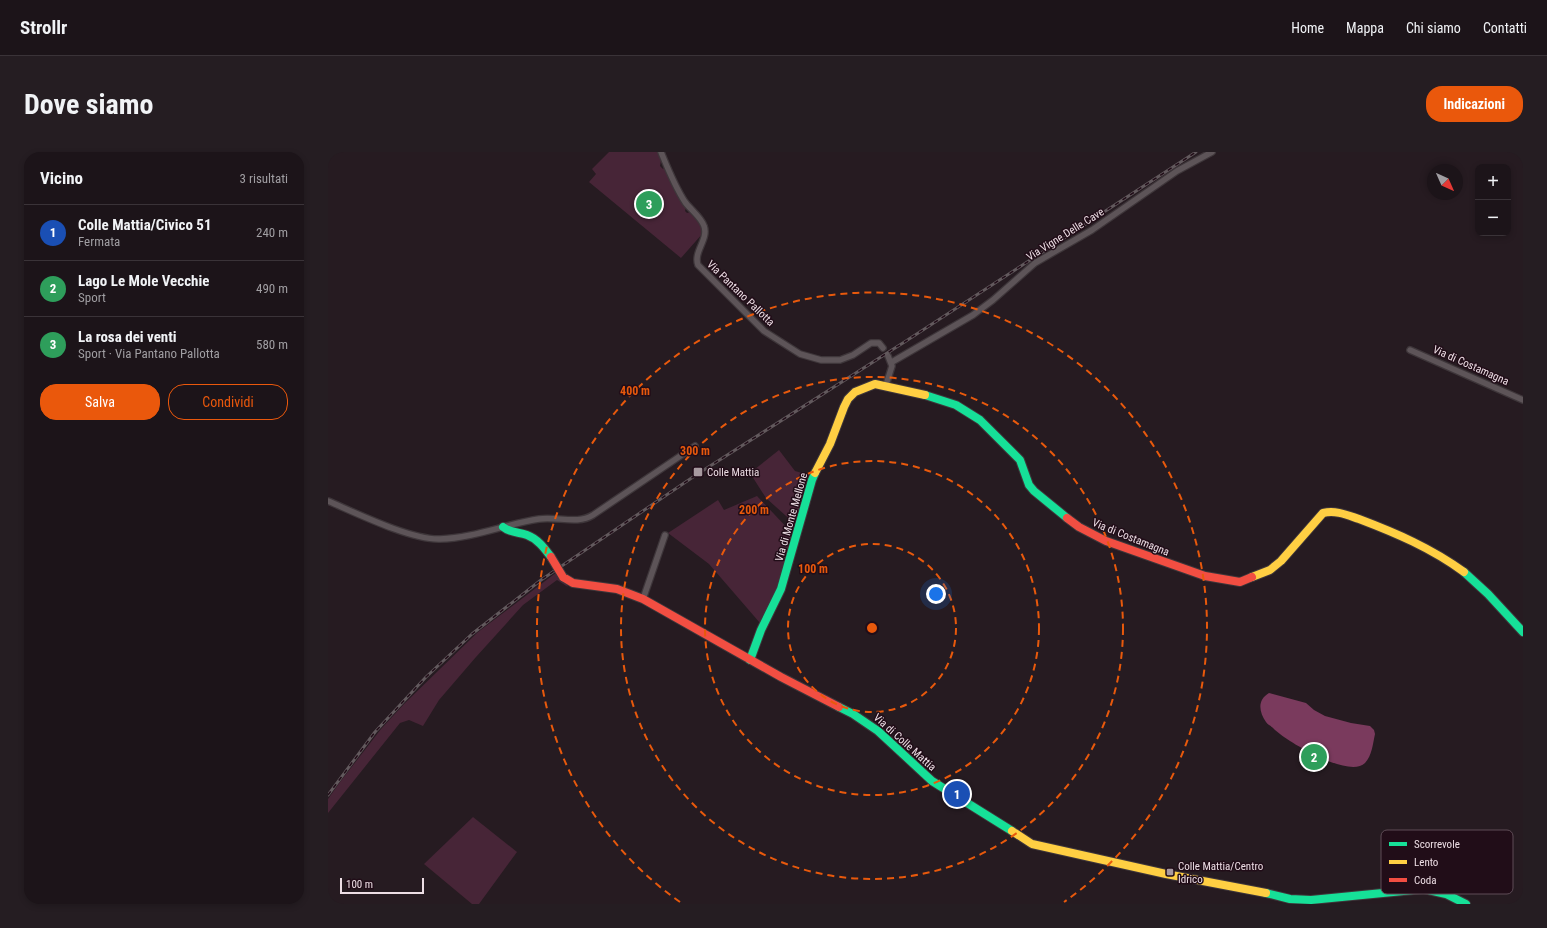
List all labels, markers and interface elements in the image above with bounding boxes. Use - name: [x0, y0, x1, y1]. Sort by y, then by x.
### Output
- text: Strollr: [20, 16, 67, 39]
- text: Home: [1291, 20, 1324, 36]
- text: Mappa: [1346, 20, 1384, 36]
- text: Chi siamo: [1406, 20, 1461, 36]
- text: Contatti: [1483, 20, 1527, 36]
- button: Indicazioni: [1426, 86, 1523, 122]
- text: Dove siamo: [24, 88, 153, 121]
- north arrow: [1427, 164, 1463, 200]
- map controls: [1475, 164, 1511, 236]
- button: +: [1475, 164, 1511, 200]
- text: Vicino: [40, 168, 83, 188]
- text: 3 risultati: [240, 171, 288, 186]
- pin: 3: [636, 189, 662, 219]
- button: −: [1475, 200, 1511, 236]
- street label: Via Vigne Delle Cave: [1024, 205, 1106, 264]
- text: Colle Mattia/Civico 51: [78, 216, 212, 234]
- text: 1: [50, 225, 56, 240]
- text: 240 m: [256, 225, 288, 240]
- text: Fermata: [78, 234, 120, 249]
- street label: Via Pantano Pallotta: [704, 258, 777, 329]
- text: Lago Le Mole Vecchie: [78, 272, 209, 290]
- text: 2: [50, 281, 56, 296]
- text: 490 m: [256, 281, 288, 296]
- text: Sport: [78, 290, 106, 305]
- text: La rosa dei venti: [78, 328, 177, 346]
- text: 3: [50, 337, 56, 352]
- text: 580 m: [256, 337, 288, 352]
- street label: Via di Costamagna: [1431, 343, 1511, 388]
- text: Sport · Via Pantano Pallotta: [78, 346, 220, 361]
- button: Salva: [40, 384, 160, 420]
- button: Condividi: [168, 384, 288, 420]
- text: 400 m: [620, 384, 650, 398]
- text: 300 m: [680, 444, 710, 458]
- marker: Colle Mattia: [692, 466, 704, 478]
- place label: Colle Mattia: [707, 466, 759, 479]
- street label: Via di Monte Mellone: [773, 471, 810, 563]
- text: 200 m: [739, 503, 769, 517]
- street label: Via di Costamagna: [1090, 516, 1171, 559]
- text: 100 m: [798, 562, 828, 576]
- your location: [926, 584, 946, 604]
- centre of rings: [865, 621, 879, 635]
- street label: Via di Colle Mattia: [871, 711, 939, 774]
- pin: 2: [1301, 742, 1327, 772]
- pin: 1: [944, 779, 970, 809]
- legend: [1381, 830, 1513, 894]
- text: Scorrevole: [1414, 838, 1460, 851]
- text: Lento: [1414, 856, 1439, 869]
- place label: Colle Mattia/Centro Idrico: [1178, 860, 1264, 886]
- marker: Colle Mattia/Centro Idrico: [1165, 867, 1175, 877]
- text: Coda: [1414, 874, 1436, 887]
- scale bar: [340, 876, 424, 895]
- text: 100 m: [346, 878, 373, 891]

